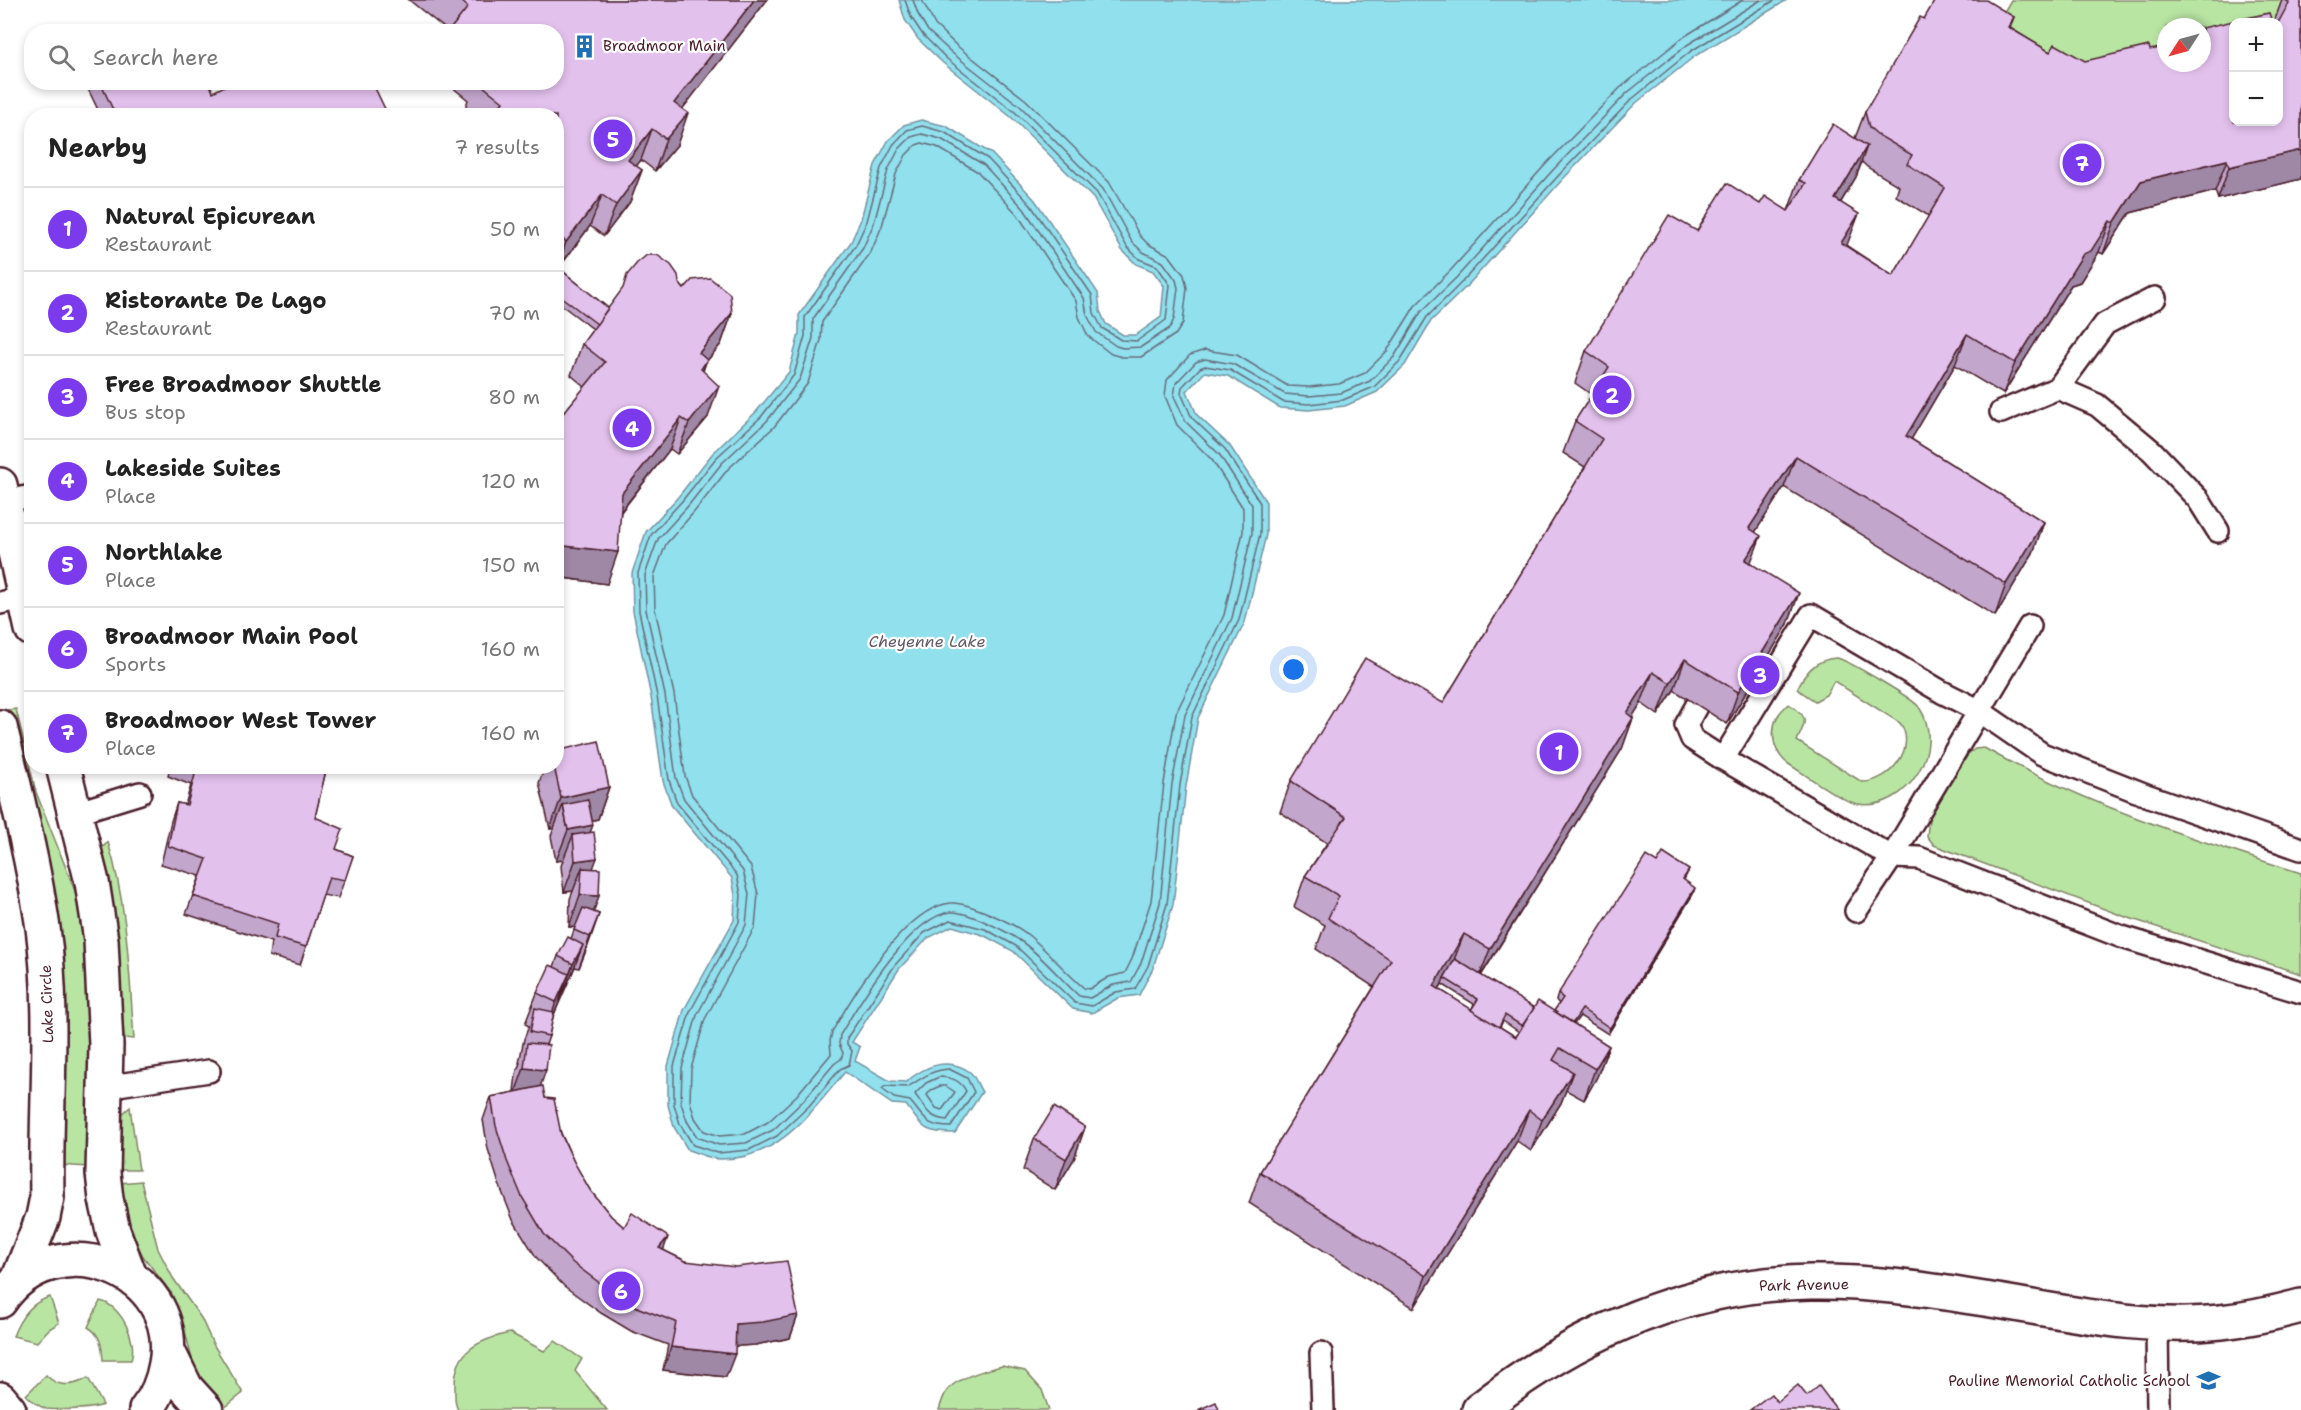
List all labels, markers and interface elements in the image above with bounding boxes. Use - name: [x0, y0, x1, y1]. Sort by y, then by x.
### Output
- north arrow: [2157, 18, 2211, 72]
- map controls: [2229, 18, 2283, 126]
- button: +: [2229, 18, 2283, 72]
- search box: [24, 24, 564, 90]
- building icon: Broadmoor Main: [572, 33, 598, 59]
- place label: Broadmoor Main: [603, 36, 726, 56]
- icon: search: [45, 41, 78, 74]
- text: Search here: [93, 43, 219, 72]
- button: −: [2229, 72, 2283, 126]
- pin: 5: [594, 116, 632, 162]
- text: Nearby: [48, 130, 147, 165]
- text: 7 results: [454, 134, 540, 160]
- pin: 7: [2062, 140, 2102, 186]
- text: Natural Epicurean: [105, 202, 315, 231]
- text: 1: [63, 216, 72, 242]
- text: 50 m: [490, 216, 540, 242]
- text: Restaurant: [105, 231, 212, 257]
- text: Ristorante De Lago: [105, 286, 327, 315]
- text: 2: [61, 300, 75, 326]
- text: 70 m: [488, 300, 540, 326]
- text: Restaurant: [105, 315, 212, 341]
- text: Free Broadmoor Shuttle: [105, 370, 382, 399]
- pin: 2: [1592, 372, 1632, 418]
- text: 3: [61, 384, 75, 410]
- text: 80 m: [488, 384, 540, 410]
- text: Bus stop: [105, 399, 186, 425]
- pin: 4: [612, 406, 652, 450]
- text: Lakeside Suites: [105, 454, 281, 483]
- text: 4: [61, 468, 75, 494]
- text: 120 m: [481, 468, 540, 494]
- text: Place: [105, 483, 156, 509]
- text: Northlake: [105, 538, 223, 567]
- text: 5: [61, 552, 74, 578]
- text: 150 m: [482, 552, 540, 578]
- text: Place: [105, 567, 156, 593]
- text: Broadmoor Main Pool: [105, 622, 358, 651]
- water label: Cheyenne Lake: [868, 631, 986, 652]
- text: 6: [61, 636, 75, 662]
- text: 160 m: [481, 636, 540, 662]
- text: Sports: [105, 651, 166, 677]
- pin: 3: [1740, 652, 1780, 698]
- your location: [1279, 655, 1308, 684]
- text: Broadmoor West Tower: [105, 706, 376, 735]
- text: 7: [61, 720, 75, 746]
- text: 160 m: [481, 720, 540, 746]
- pin: 1: [1540, 730, 1578, 774]
- text: Place: [105, 735, 156, 761]
- street label: Lake Circle: [36, 964, 58, 1044]
- pin: 6: [602, 1268, 640, 1314]
- street label: Park Avenue: [1759, 1274, 1849, 1296]
- school or university icon: Pauline Memorial Catholic School: [2195, 1368, 2221, 1394]
- place label: Pauline Memorial Catholic School: [1948, 1371, 2190, 1391]

